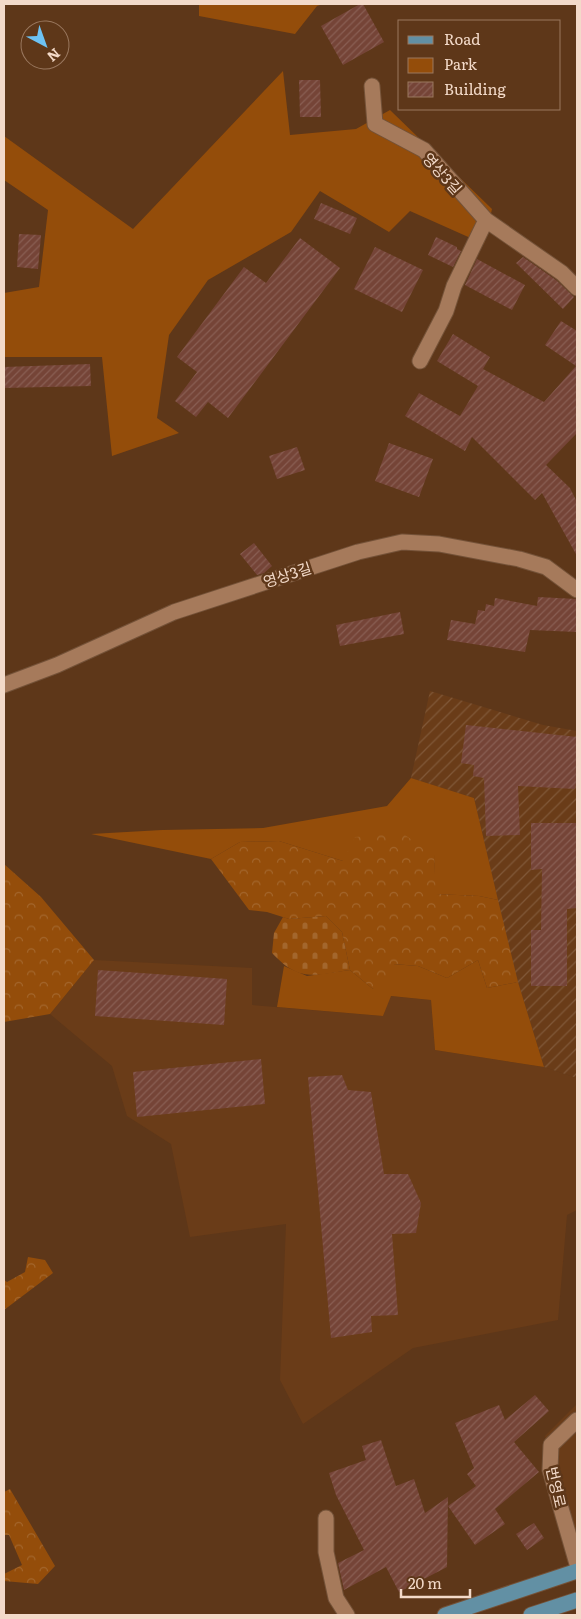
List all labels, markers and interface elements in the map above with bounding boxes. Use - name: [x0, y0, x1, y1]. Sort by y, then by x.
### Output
- north arrow: [20, 20, 70, 70]
- legend: [398, 20, 561, 110]
- text: Road: [444, 27, 480, 50]
- text: N: [43, 44, 65, 67]
- text: Park: [444, 52, 478, 75]
- text: Building: [444, 77, 506, 100]
- street label: 영상3길: [418, 147, 468, 199]
- street label: 영상3길: [260, 555, 314, 593]
- street label: 번영로: [541, 1464, 573, 1510]
- scale bar: [401, 1566, 470, 1598]
- text: 20 m: [408, 1571, 442, 1594]

